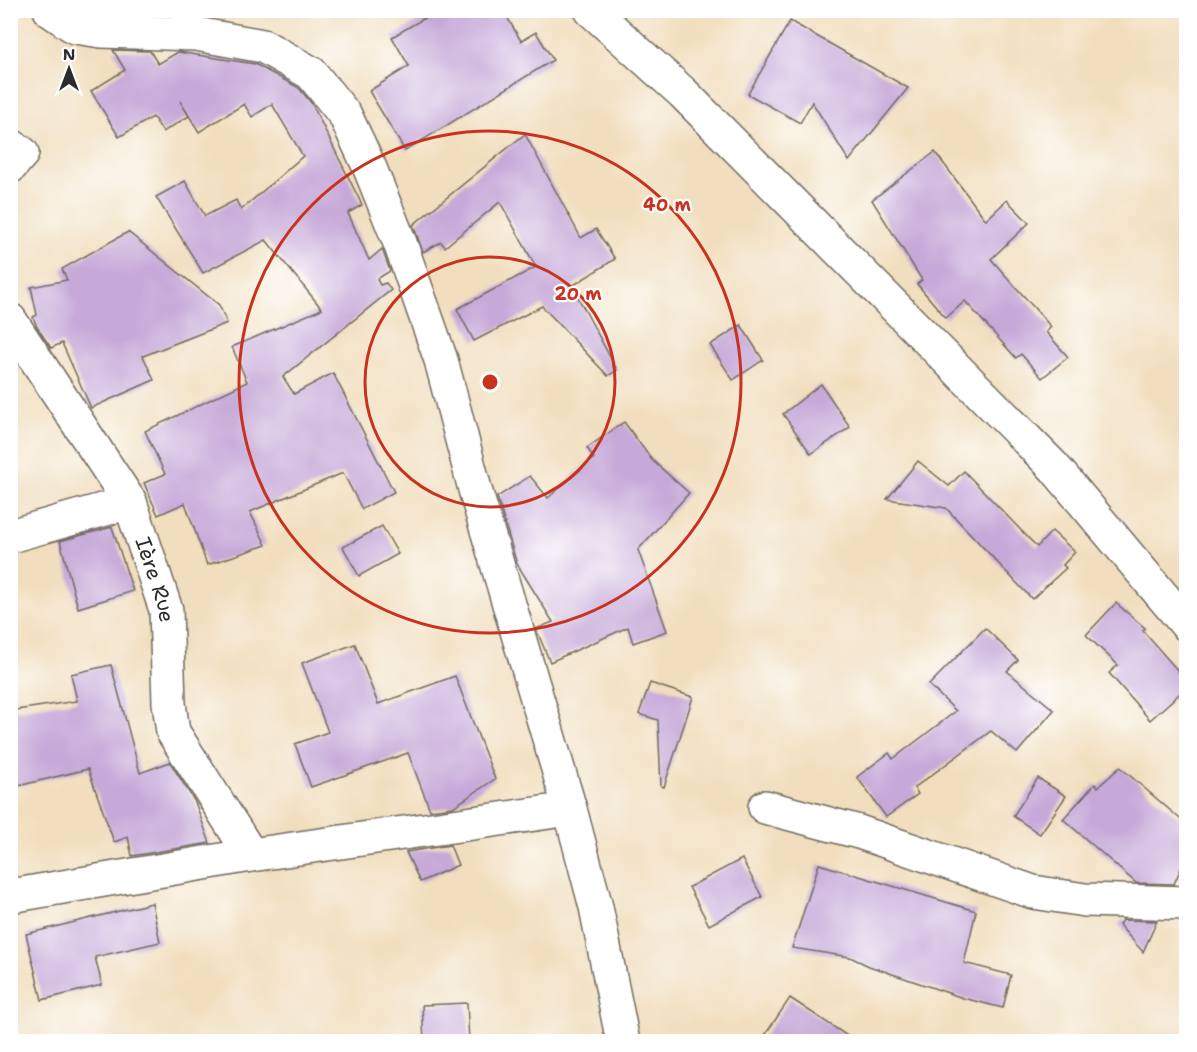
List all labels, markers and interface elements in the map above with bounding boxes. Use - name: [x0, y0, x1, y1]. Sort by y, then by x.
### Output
- north arrow: [39, 39, 99, 99]
- text: N: [63, 44, 75, 65]
- text: 40 m: [643, 193, 691, 217]
- text: 20 m: [554, 282, 602, 306]
- centre of rings: [480, 372, 500, 392]
- street label: Ière Rue: [129, 533, 180, 623]

